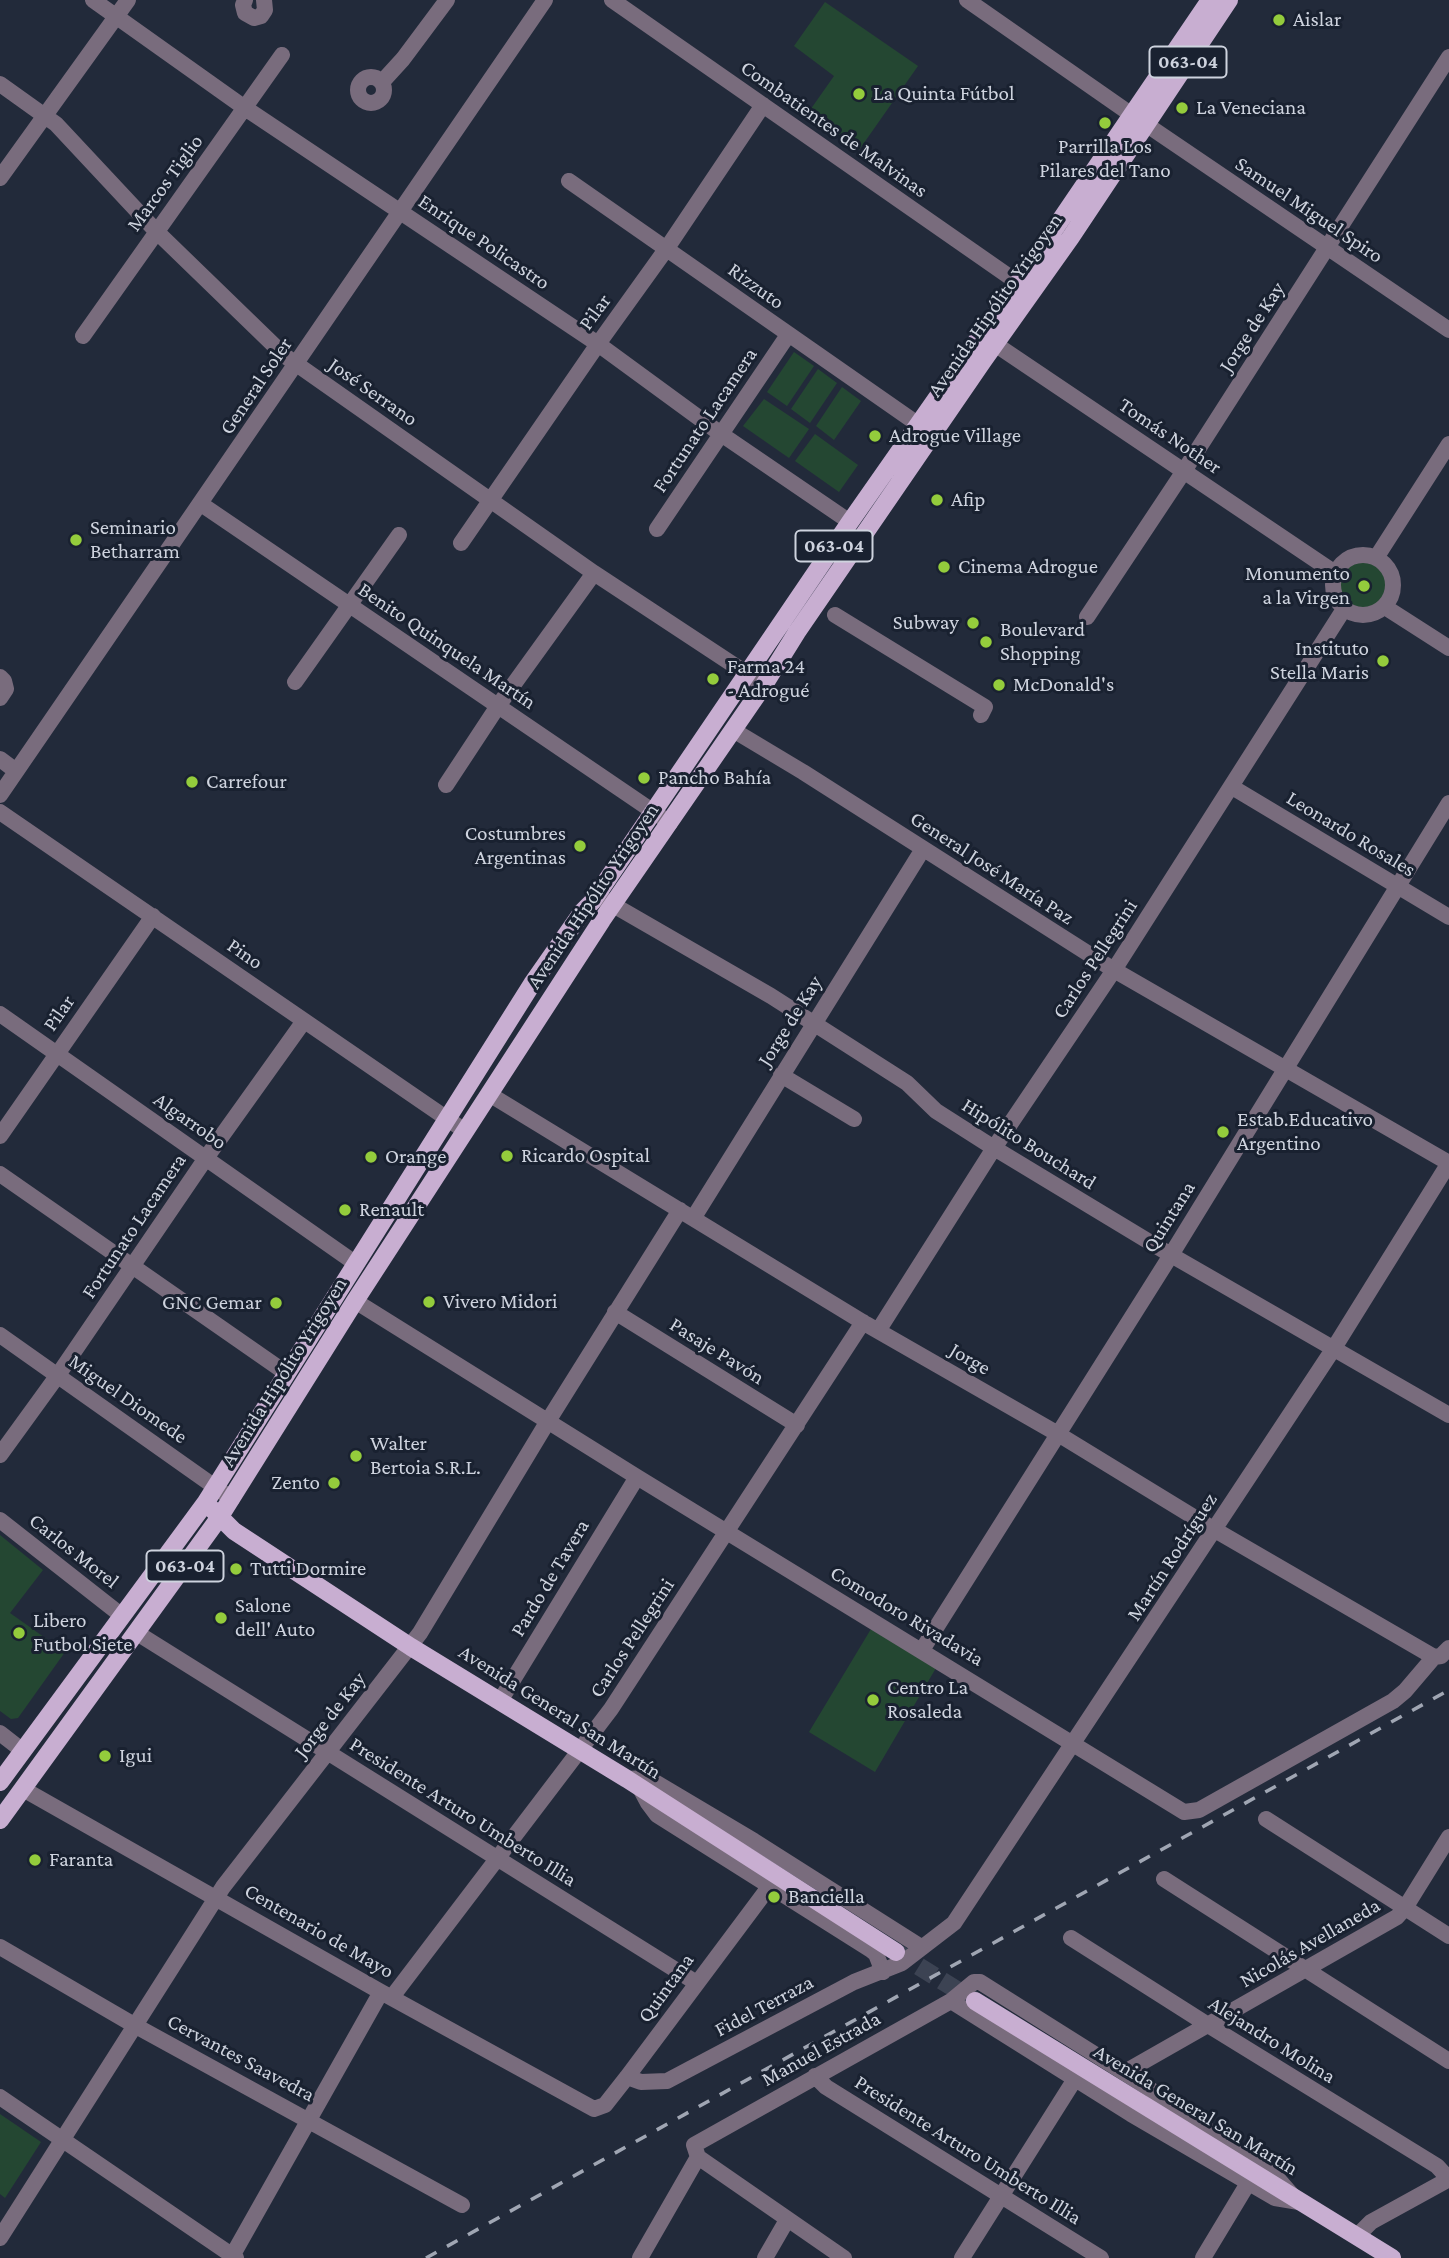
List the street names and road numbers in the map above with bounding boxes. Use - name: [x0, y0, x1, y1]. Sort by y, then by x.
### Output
- road number: 063-04: [1150, 46, 1226, 78]
- street label: Combatientes de Malvinas: [736, 55, 932, 203]
- street label: Marcos Tiglio: [121, 130, 209, 236]
- street label: Samuel Miguel Spiro: [1230, 151, 1388, 269]
- street label: Enrique Policastro: [413, 189, 555, 295]
- street label: Avenida Hipólito Yrigoyen: [922, 208, 1068, 402]
- street label: Rizzuto: [723, 257, 789, 315]
- street label: Jorge de Kay: [1214, 277, 1290, 377]
- street label: Pilar: [573, 289, 617, 335]
- street label: General Soler: [214, 333, 298, 439]
- street label: Fortunato Lacamera: [647, 343, 763, 497]
- street label: José Serrano: [324, 352, 422, 432]
- street label: Tomás Nother: [1114, 392, 1226, 480]
- road number: 063-04: [796, 530, 872, 562]
- street label: Benito Quinquela Martín: [353, 577, 541, 715]
- street label: Leonardo Rosales: [1282, 786, 1420, 882]
- street label: Avenida Hipólito Yrigoyen: [521, 798, 665, 994]
- street label: General José María Paz: [905, 806, 1079, 930]
- street label: Carlos Pellegrini: [1047, 895, 1143, 1023]
- street label: Pino: [222, 933, 268, 975]
- street label: Jorge de Kay: [752, 971, 828, 1071]
- street label: Pilar: [38, 990, 80, 1036]
- street label: Algarrobo: [149, 1087, 231, 1155]
- street label: Hipólito Bouchard: [957, 1093, 1101, 1195]
- street label: Fortunato Lacamera: [76, 1149, 192, 1303]
- street label: Quintana: [1137, 1177, 1201, 1257]
- street label: Avenida Hipólito Yrigoyen: [215, 1273, 353, 1471]
- street label: Pasaje Pavón: [665, 1312, 769, 1390]
- street label: Jorge: [945, 1337, 995, 1381]
- street label: Miguel Diomede: [64, 1349, 192, 1449]
- street label: Martín Rodríguez: [1121, 1488, 1223, 1626]
- street label: Carlos Morel: [24, 1508, 124, 1594]
- street label: Pardo de Tavera: [505, 1515, 595, 1641]
- road number: 063-04: [146, 1550, 224, 1582]
- street label: Comodoro Rivadavia: [826, 1560, 988, 1672]
- street label: Carlos Pellegrini: [584, 1574, 680, 1702]
- street label: Avenida General San Martín: [454, 1639, 666, 1785]
- street label: Jorge de Kay: [289, 1667, 371, 1763]
- street label: Presidente Arturo Umberto Illia: [345, 1732, 581, 1892]
- street label: Centenario de Mayo: [240, 1878, 398, 1984]
- street label: Nicolás Avellaneda: [1235, 1893, 1385, 1993]
- street label: Quintana: [632, 1948, 700, 2028]
- street label: Fidel Terraza: [710, 1969, 818, 2043]
- street label: Alejandro Molina: [1204, 1991, 1340, 2089]
- street label: Manuel Estrada: [757, 2006, 885, 2092]
- street label: Cervantes Saavedra: [163, 2008, 319, 2108]
- street label: Avenida General San Martín: [1089, 2039, 1303, 2181]
- street label: Presidente Arturo Umberto Illia: [850, 2070, 1086, 2230]

